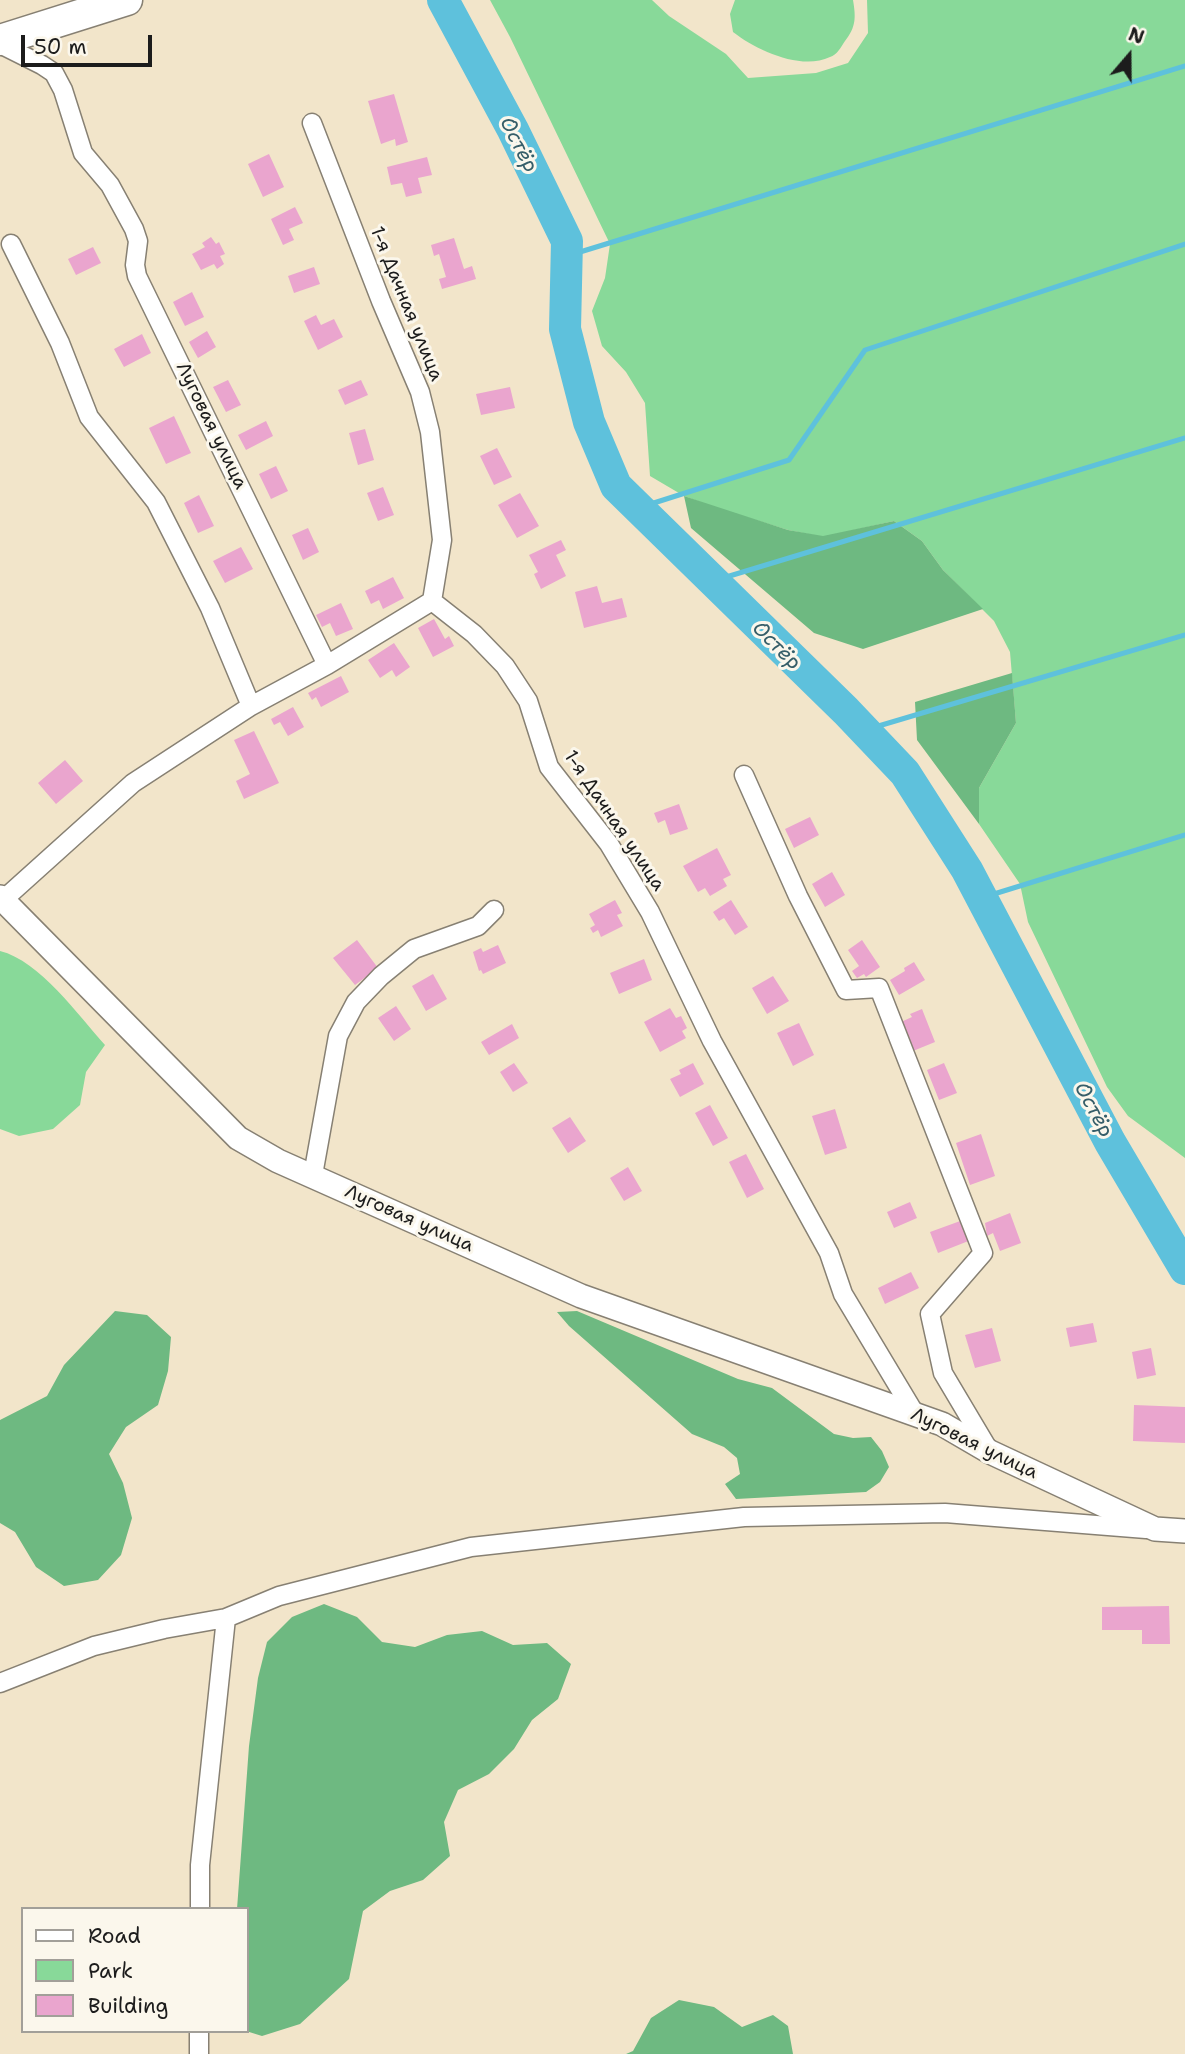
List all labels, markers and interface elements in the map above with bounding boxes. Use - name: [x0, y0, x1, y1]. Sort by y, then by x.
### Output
- scale bar: [24, 21, 156, 65]
- north arrow: [1094, 21, 1164, 91]
- text: N: [1125, 21, 1148, 50]
- text: 50 m: [34, 33, 87, 61]
- water label: Остёр: [493, 113, 543, 177]
- street label: 1-я Дачная улица: [365, 223, 447, 385]
- street label: Луговая улица: [170, 359, 252, 493]
- water label: Остёр: [746, 616, 806, 676]
- street label: 1-я Дачная улица: [558, 746, 670, 896]
- water label: Остёр: [1068, 1078, 1118, 1142]
- street label: Луговая улица: [341, 1180, 477, 1258]
- street label: Луговая улица: [907, 1403, 1041, 1485]
- legend: [21, 1907, 248, 2033]
- text: Road: [88, 1922, 141, 1950]
- text: Park: [88, 1957, 133, 1985]
- text: Building: [88, 1992, 168, 2020]

